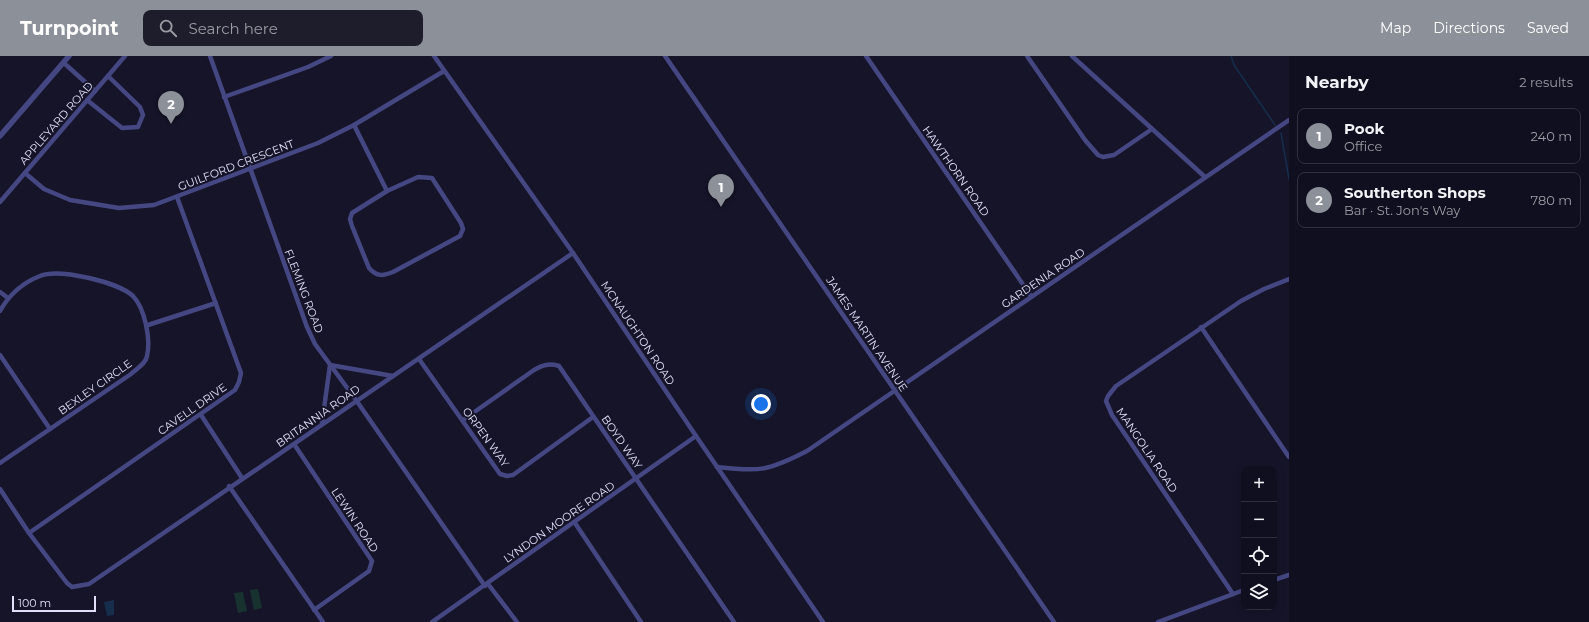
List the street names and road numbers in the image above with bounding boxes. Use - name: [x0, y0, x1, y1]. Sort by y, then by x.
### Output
- street label: APPLEYARD ROAD: [16, 79, 96, 167]
- street label: HAWTHORN ROAD: [920, 123, 992, 219]
- street label: GUILFORD CRESCENT: [176, 136, 297, 194]
- street label: GARDENIA ROAD: [999, 245, 1087, 311]
- street label: FLEMING ROAD: [282, 247, 326, 335]
- street label: JAMES MARTIN AVENUE: [823, 273, 911, 394]
- street label: MCNAUGHTON ROAD: [598, 278, 678, 388]
- street label: BEXLEY CIRCLE: [55, 356, 135, 418]
- street label: CAVELL DRIVE: [155, 380, 229, 438]
- street label: BRITANNIA ROAD: [273, 382, 363, 450]
- street label: ORPEN WAY: [460, 404, 512, 470]
- street label: MANGOLIA ROAD: [1113, 405, 1181, 495]
- street label: BOYD WAY: [598, 413, 646, 471]
- street label: LYNDON MOORE ROAD: [501, 478, 617, 566]
- street label: LEWIN ROAD: [328, 485, 382, 555]

